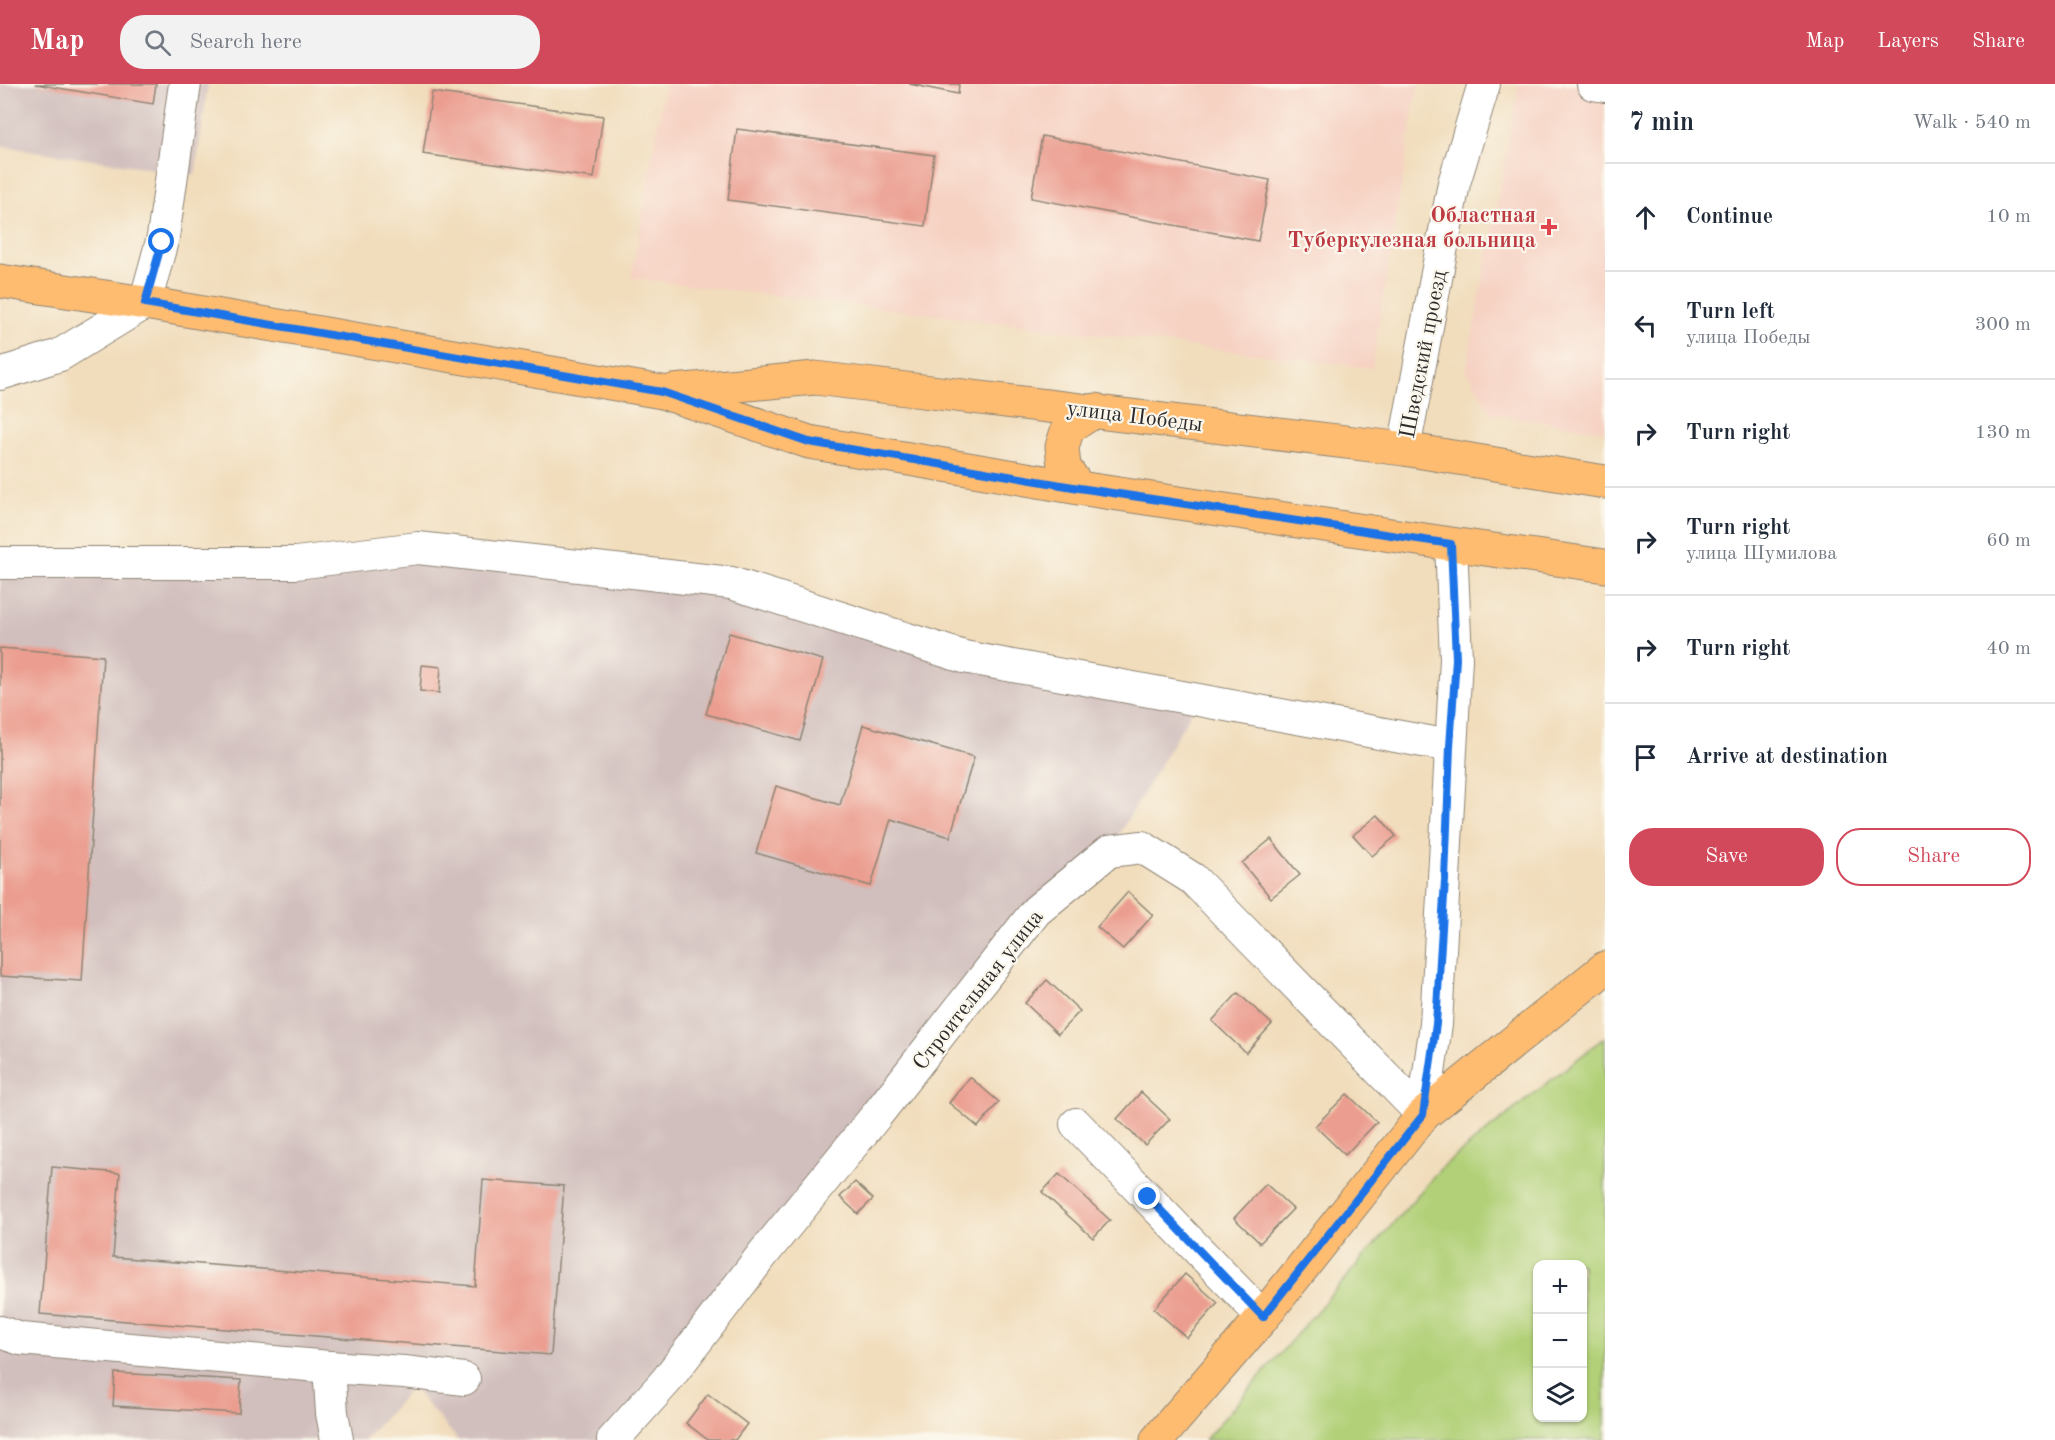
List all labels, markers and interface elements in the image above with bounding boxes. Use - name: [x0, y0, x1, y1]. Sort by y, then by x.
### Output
- search box: [120, 15, 540, 69]
- icon: search: [141, 26, 174, 59]
- text: Map: [30, 28, 84, 56]
- text: Search here: [189, 31, 302, 53]
- text: Map: [1805, 31, 1844, 52]
- text: Layers: [1877, 31, 1939, 52]
- text: Share: [1972, 31, 2025, 52]
- text: 7 min: [1629, 110, 1694, 136]
- text: Walk · 540 m: [1912, 113, 2031, 133]
- icon: ahead: [1629, 201, 1662, 234]
- place label: Областная Туберкулезная больница: [1287, 205, 1536, 252]
- text: Continue: [1686, 206, 1773, 228]
- text: 10 m: [1986, 207, 2031, 227]
- marker: Областная Туберкулезная больница: [1540, 218, 1558, 236]
- route start: [148, 228, 174, 254]
- street label: Шведский проезд: [1397, 268, 1451, 440]
- text: Turn left: [1686, 301, 1775, 323]
- icon: left: [1629, 309, 1662, 342]
- text: 300 m: [1975, 315, 2031, 335]
- text: улица Победы: [1686, 328, 1811, 348]
- street label: улица Победы: [1065, 398, 1204, 436]
- icon: right: [1629, 417, 1662, 450]
- text: Turn right: [1686, 422, 1790, 444]
- text: 130 m: [1975, 423, 2031, 443]
- text: Turn right: [1686, 517, 1790, 539]
- icon: right: [1629, 525, 1662, 558]
- text: 60 m: [1986, 531, 2031, 551]
- text: улица Шумилова: [1686, 544, 1837, 564]
- icon: right: [1629, 633, 1662, 666]
- text: Turn right: [1686, 638, 1790, 660]
- text: 40 m: [1986, 639, 2031, 659]
- icon: arrive: [1629, 741, 1662, 774]
- text: Arrive at destination: [1686, 746, 1888, 768]
- button: Save: [1629, 828, 1824, 886]
- button: Share: [1836, 828, 2031, 886]
- street label: Строительная улица: [909, 906, 1048, 1075]
- route end: [1134, 1183, 1160, 1209]
- map controls: [1533, 1260, 1587, 1422]
- button: +: [1533, 1260, 1587, 1314]
- button: −: [1533, 1314, 1587, 1368]
- button: layers: [1533, 1368, 1587, 1422]

